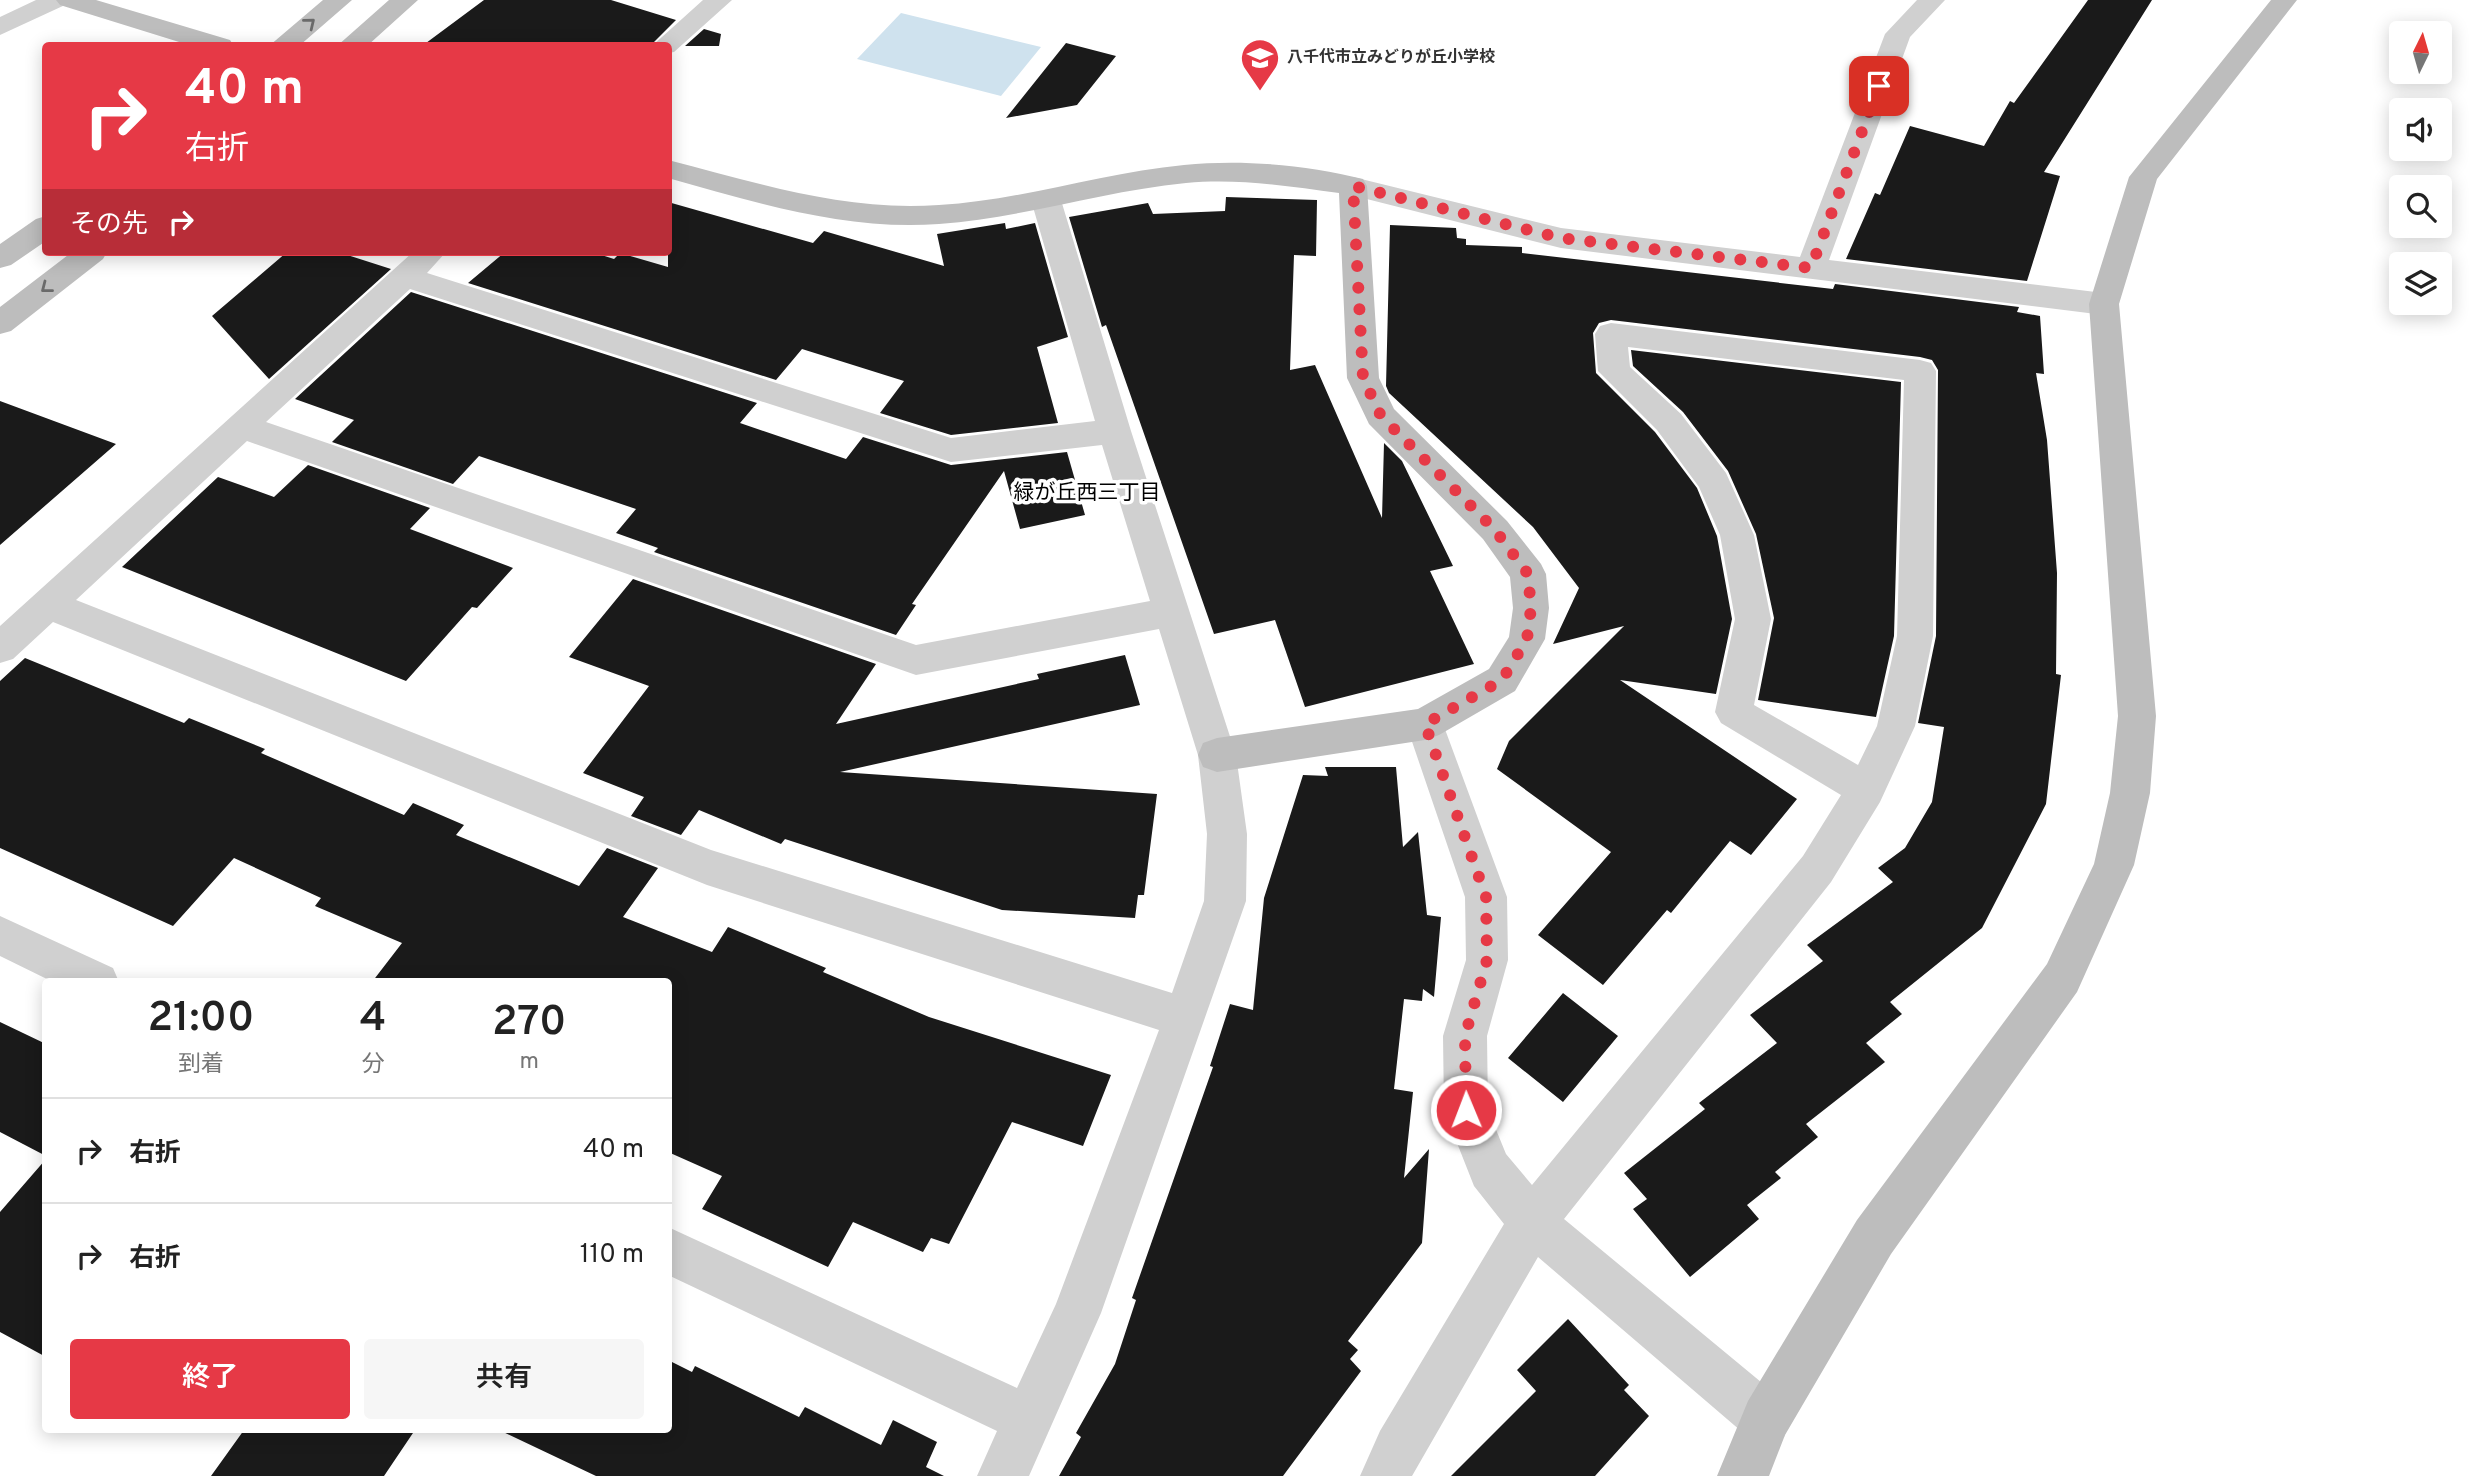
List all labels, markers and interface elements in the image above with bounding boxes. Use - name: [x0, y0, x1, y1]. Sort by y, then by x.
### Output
- one-way arrow: [303, 18, 315, 31]
- north arrow: [2389, 21, 2452, 84]
- map controls: [2389, 21, 2452, 315]
- school or university icon: 八千代市立みどりが丘小学校: [1239, 37, 1281, 92]
- place label: 八千代市立みどりが丘小学校: [1287, 47, 1495, 68]
- pin: [1849, 56, 1909, 116]
- text: 40 m: [185, 60, 304, 122]
- icon: arrive: [1860, 67, 1898, 105]
- icon: right: [70, 70, 161, 161]
- button: sound: [2389, 98, 2452, 161]
- text: 右折: [185, 130, 249, 170]
- button: search: [2389, 175, 2452, 238]
- icon: right: [162, 203, 200, 241]
- text: その先: [70, 209, 148, 242]
- button: layers: [2389, 252, 2452, 315]
- one-way arrow: [41, 279, 54, 292]
- district label: 緑が丘西三丁目: [1014, 480, 1161, 507]
- text: 21:00: [147, 993, 254, 1046]
- text: 4: [360, 993, 386, 1046]
- text: 270: [492, 997, 567, 1050]
- text: m: [519, 1048, 539, 1077]
- text: 到着: [178, 1051, 224, 1080]
- text: 分: [362, 1051, 385, 1080]
- position arrow: [1429, 1073, 1503, 1147]
- icon: right: [70, 1132, 108, 1170]
- text: 40 m: [583, 1134, 644, 1167]
- text: 右折: [129, 1138, 181, 1171]
- icon: right: [70, 1237, 108, 1275]
- text: 110 m: [580, 1239, 644, 1272]
- text: 右折: [129, 1243, 181, 1276]
- button: 終了: [70, 1339, 350, 1419]
- button: 共有: [364, 1339, 644, 1419]

